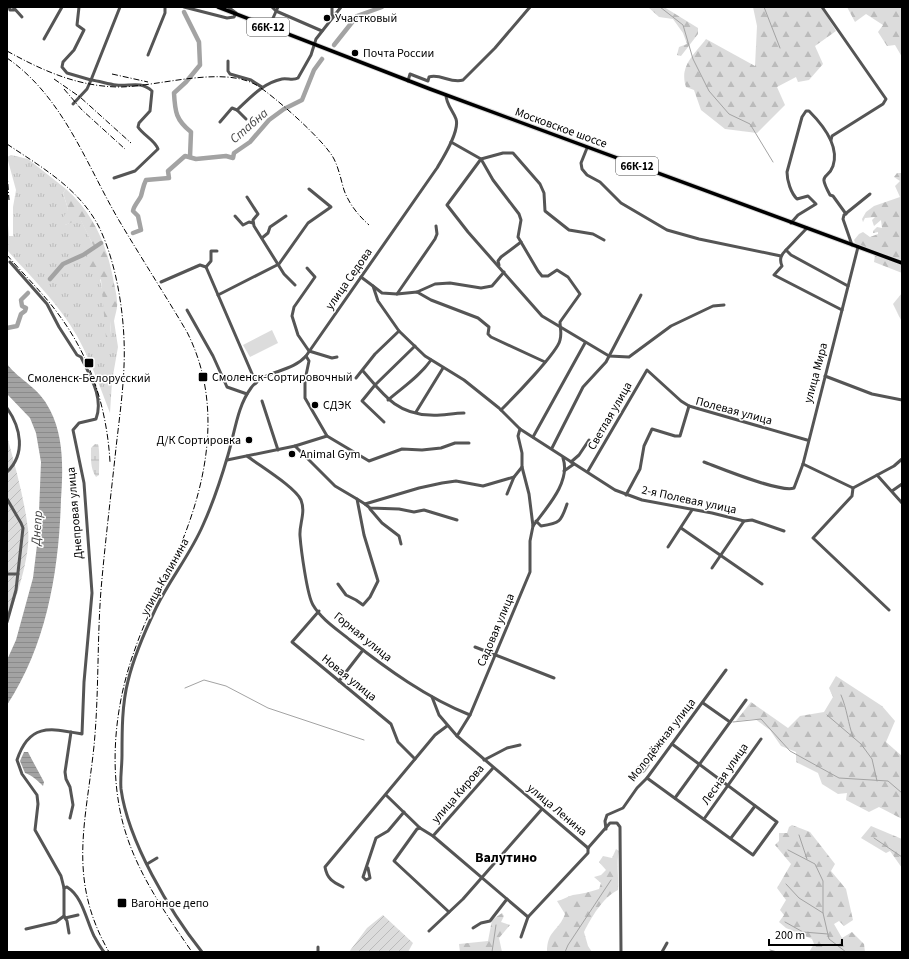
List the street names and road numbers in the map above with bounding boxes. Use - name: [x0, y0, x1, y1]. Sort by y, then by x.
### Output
- road number: 66К-12: [247, 18, 289, 36]
- street label: Московское шоссе: [513, 103, 610, 153]
- road number: 66К-12: [616, 157, 658, 175]
- street label: улица Седова: [321, 245, 377, 313]
- street label: улица Мира: [800, 341, 832, 405]
- street label: Светлая улица: [584, 379, 636, 453]
- street label: Полевая улица: [694, 393, 774, 429]
- street label: Днепровая улица: [63, 466, 87, 560]
- street label: 2-я Полевая улица: [640, 482, 738, 518]
- street label: улица Калинина: [137, 535, 193, 619]
- street label: Садовая улица: [473, 591, 519, 669]
- street label: Горная улица: [330, 608, 396, 666]
- street label: Новая улица: [318, 650, 380, 706]
- street label: Молодёжная улица: [624, 695, 700, 785]
- street label: Лесная улица: [697, 740, 753, 808]
- street label: улица Кирова: [428, 761, 488, 827]
- street label: улица Ленина: [523, 780, 591, 840]

